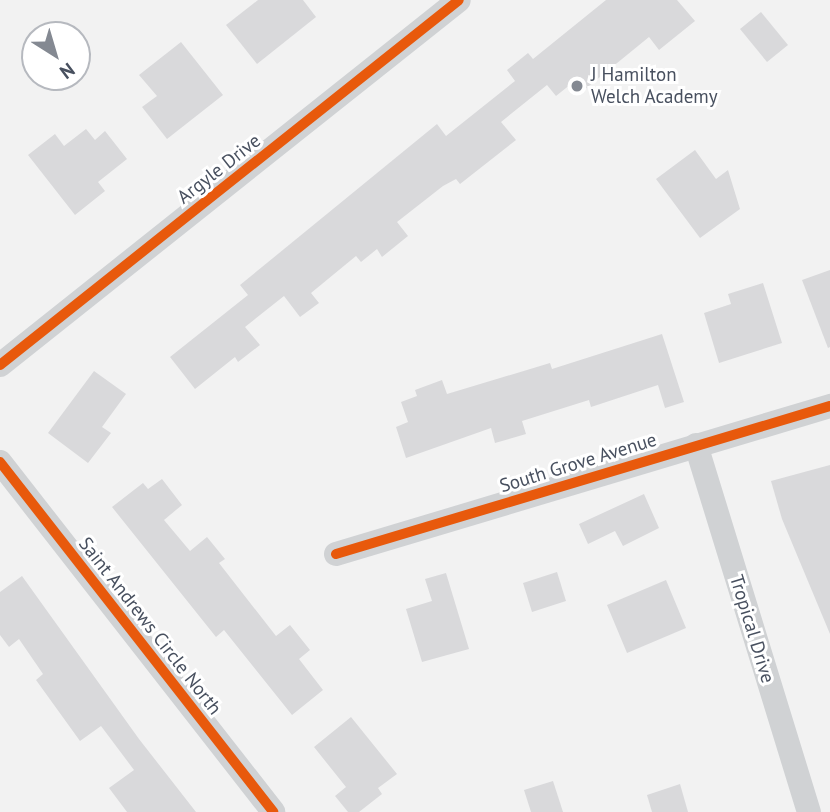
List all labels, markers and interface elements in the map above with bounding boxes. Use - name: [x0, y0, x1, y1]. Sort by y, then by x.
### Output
- north arrow: [21, 21, 91, 91]
- text: N: [55, 58, 80, 85]
- place label: J Hamilton Welch Academy: [591, 64, 718, 108]
- marker: J Hamilton Welch Academy: [569, 78, 585, 94]
- street label: Argyle Drive: [173, 129, 265, 209]
- street label: South Grove Avenue: [497, 428, 659, 498]
- street label: Saint Andrews Circle North: [74, 533, 226, 719]
- street label: Tropical Drive: [725, 572, 779, 686]

